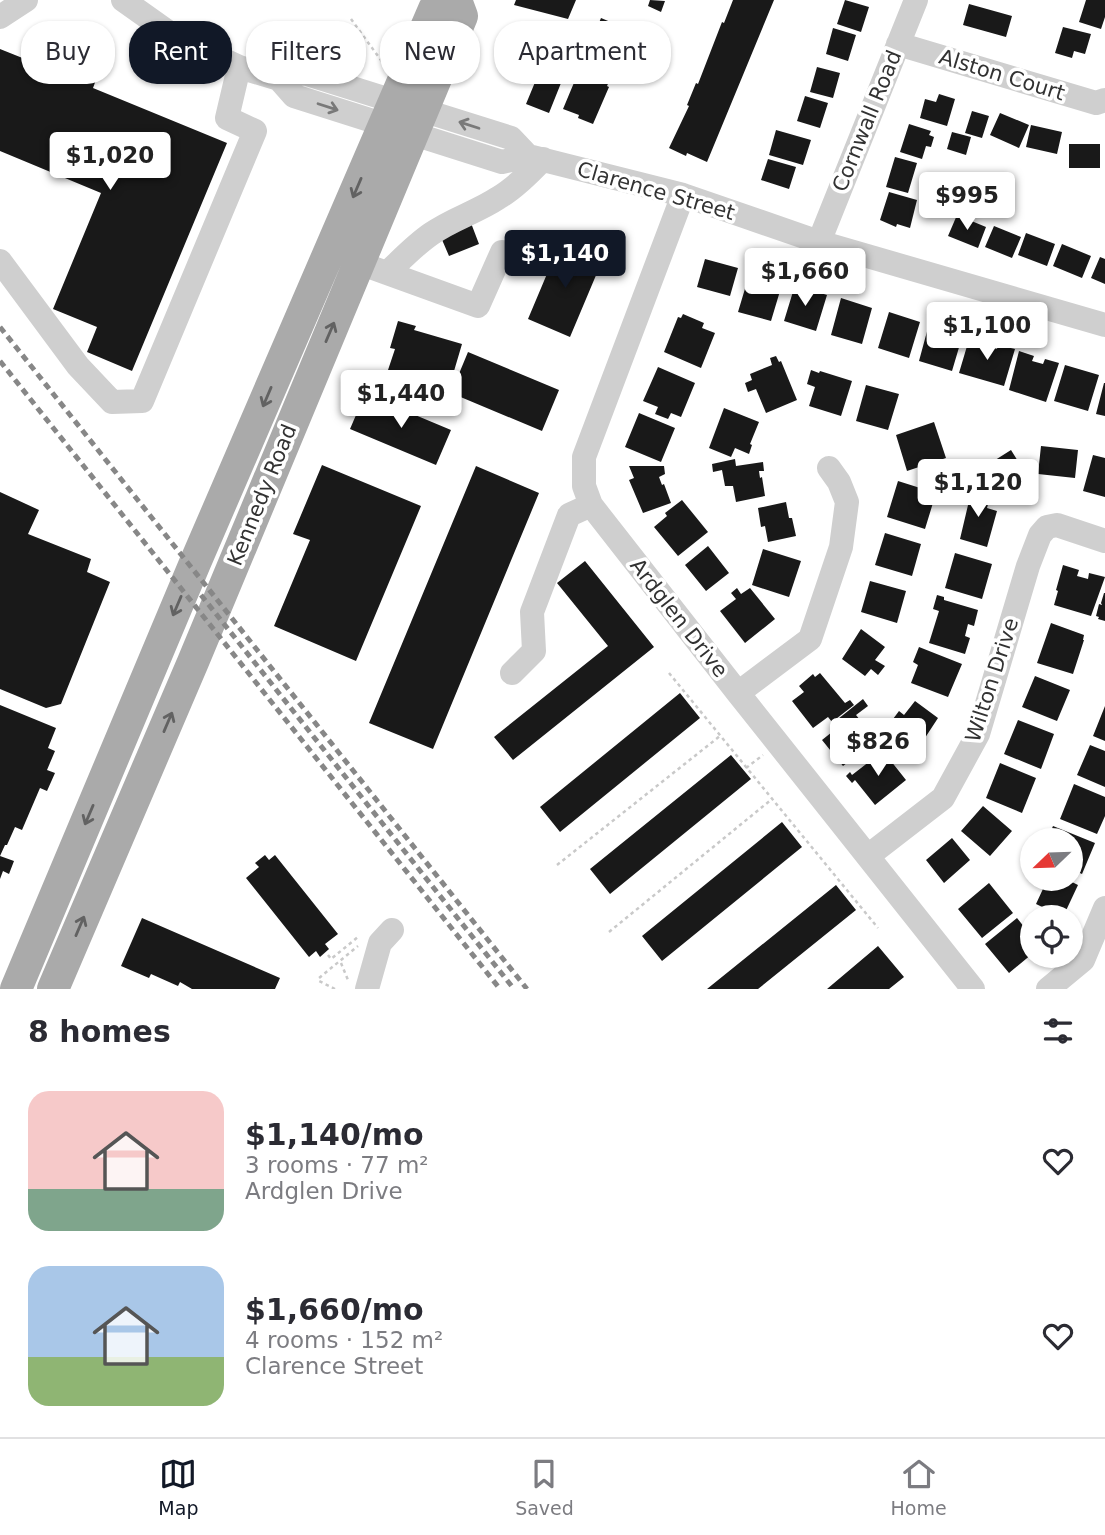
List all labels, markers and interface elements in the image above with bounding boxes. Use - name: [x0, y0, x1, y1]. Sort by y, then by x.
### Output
- chip: Buy: [21, 21, 115, 84]
- chip: Rent: [129, 21, 232, 84]
- chip: Filters: [246, 21, 366, 84]
- chip: New: [380, 21, 480, 84]
- chip: Apartment: [494, 21, 671, 84]
- street label: Alston Court: [936, 45, 1068, 105]
- street label: Cornwall Road: [828, 47, 906, 195]
- one-way arrow: [317, 102, 339, 115]
- one-way arrow: [459, 118, 481, 130]
- pin: $1,020: [53, 132, 167, 192]
- text: $1,020: [66, 142, 154, 168]
- street label: Clarence Street: [574, 157, 738, 225]
- pin: $995: [926, 173, 1008, 232]
- one-way arrow: [350, 177, 363, 198]
- text: $995: [935, 182, 999, 208]
- pin: $1,140: [508, 230, 622, 290]
- text: $1,140: [521, 240, 609, 266]
- pin: $1,660: [748, 248, 862, 308]
- text: $1,660: [761, 258, 849, 284]
- pin: $1,100: [930, 302, 1044, 362]
- text: $1,100: [943, 312, 1031, 338]
- one-way arrow: [324, 322, 337, 344]
- pin: $1,440: [344, 370, 458, 430]
- text: $1,440: [357, 380, 445, 406]
- one-way arrow: [260, 385, 273, 407]
- street label: Kennedy Road: [223, 421, 301, 569]
- pin: $1,120: [921, 460, 1035, 519]
- text: $1,120: [934, 469, 1022, 495]
- street label: Ardglen Drive: [625, 554, 733, 682]
- one-way arrow: [170, 594, 183, 616]
- street label: Wilton Drive: [961, 615, 1023, 745]
- one-way arrow: [162, 711, 175, 733]
- pin: $826: [837, 718, 919, 778]
- text: $826: [846, 728, 910, 754]
- one-way arrow: [82, 804, 95, 826]
- north arrow: [1020, 828, 1083, 891]
- map controls: [1020, 828, 1083, 968]
- button: locate: [1020, 905, 1083, 968]
- one-way arrow: [75, 916, 88, 938]
- icon: filters: [1039, 1012, 1077, 1050]
- text: 8 homes: [28, 1014, 171, 1049]
- text: $1,140/mo: [245, 1117, 424, 1152]
- icon: home: [84, 1119, 168, 1203]
- icon: heart: [1039, 1142, 1077, 1180]
- text: 3 rooms · 77 m²: [245, 1152, 429, 1178]
- text: Ardglen Drive: [245, 1178, 403, 1204]
- text: $1,660/mo: [245, 1292, 424, 1327]
- icon: home: [84, 1294, 168, 1378]
- icon: heart: [1039, 1317, 1077, 1355]
- text: 4 rooms · 152 m²: [245, 1327, 443, 1353]
- text: Clarence Street: [245, 1353, 423, 1379]
- tab: Map: [158, 1455, 198, 1519]
- tab: Saved: [515, 1455, 574, 1519]
- tab: Home: [891, 1455, 947, 1519]

